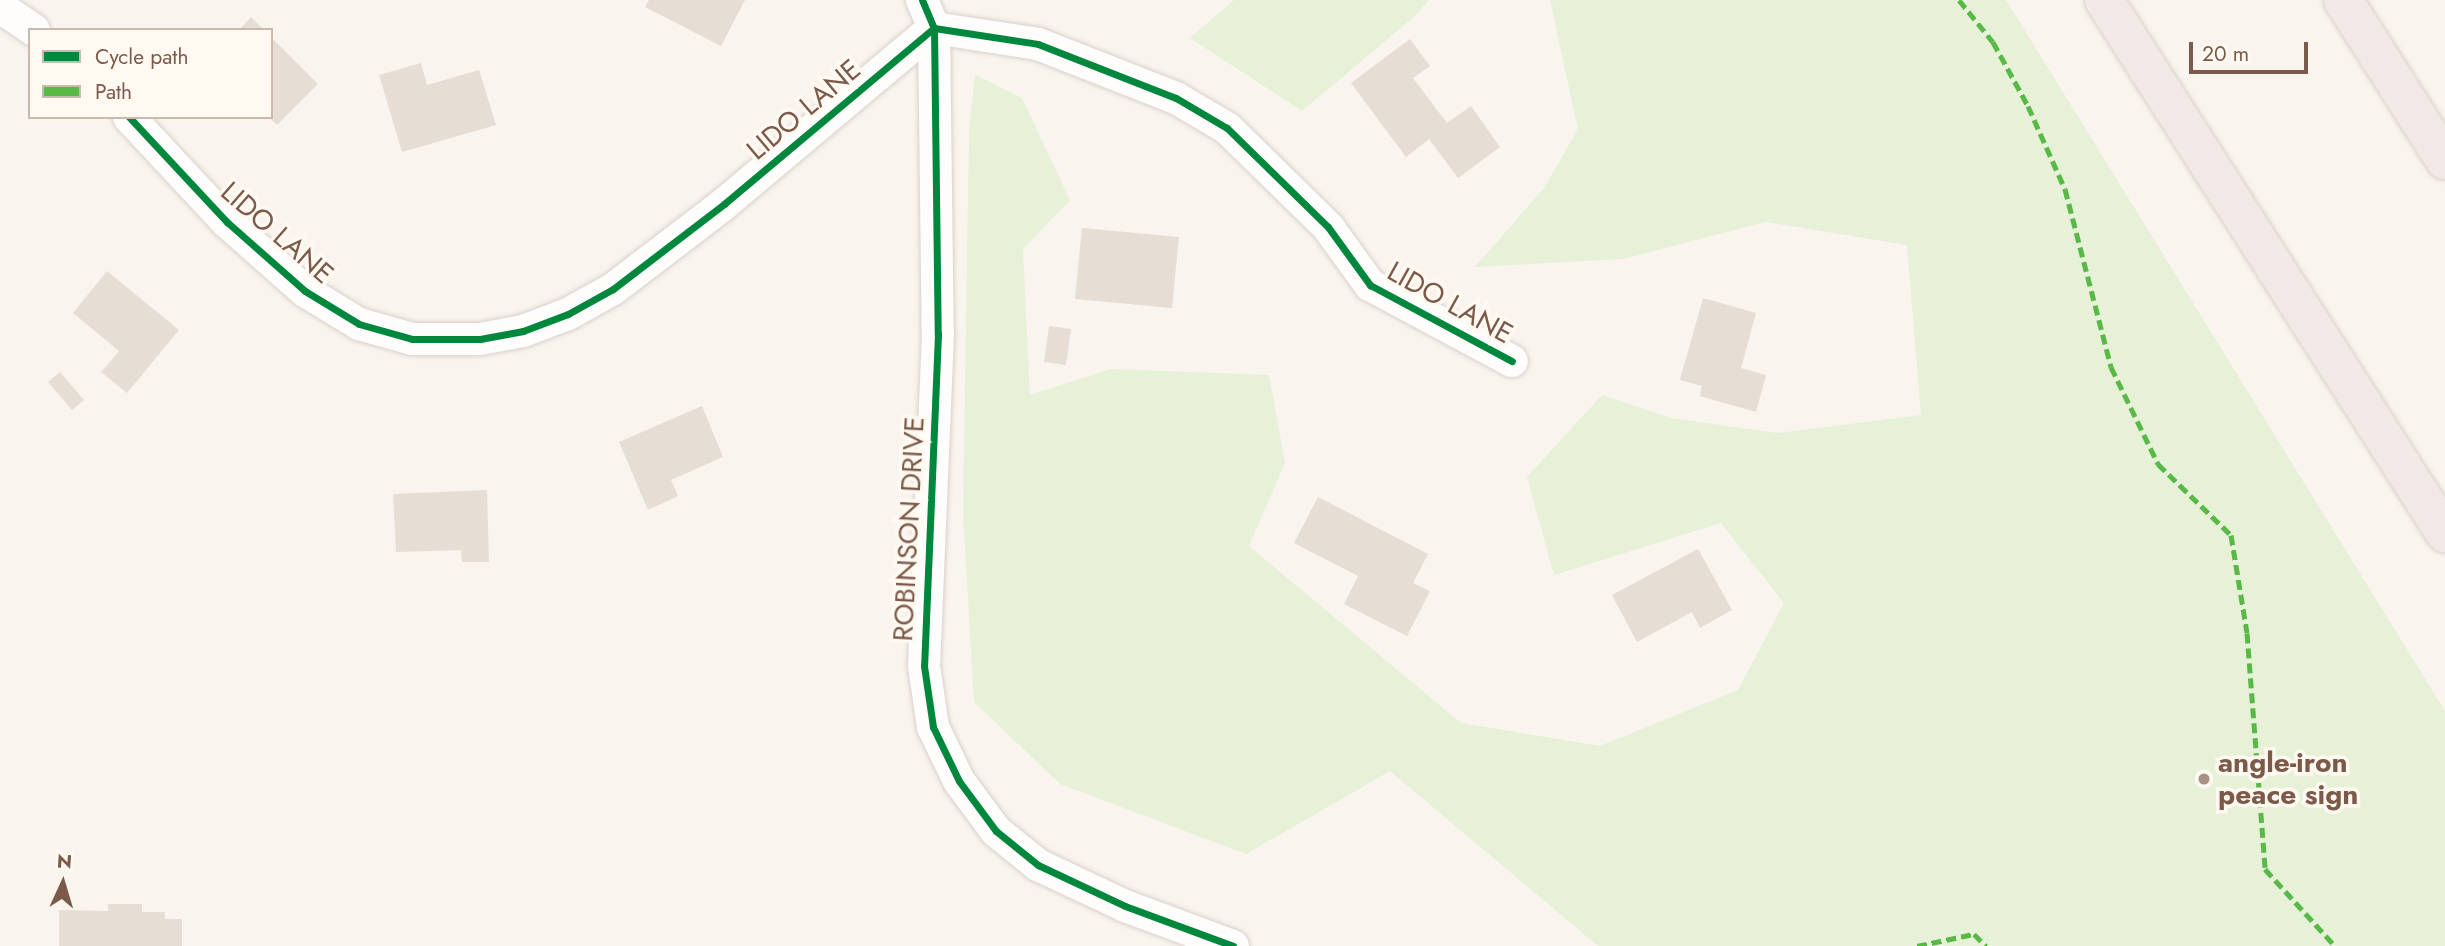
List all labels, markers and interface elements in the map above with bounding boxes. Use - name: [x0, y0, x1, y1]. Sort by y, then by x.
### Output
- legend: [28, 28, 273, 119]
- scale bar: [2193, 28, 2312, 72]
- text: 20 m: [2202, 39, 2249, 69]
- text: Cycle path: [95, 42, 188, 72]
- street label: LIDO LANE: [740, 53, 868, 167]
- text: Path: [95, 77, 132, 107]
- street label: LIDO LANE: [214, 175, 340, 291]
- street label: LIDO LANE: [1381, 255, 1519, 351]
- street label: ROBINSON DRIVE: [886, 416, 932, 642]
- place label: angle-iron peace sign: [2218, 746, 2358, 812]
- marker: angle-iron peace sign: [2196, 771, 2212, 787]
- north arrow: [28, 848, 98, 918]
- text: N: [56, 848, 73, 876]

